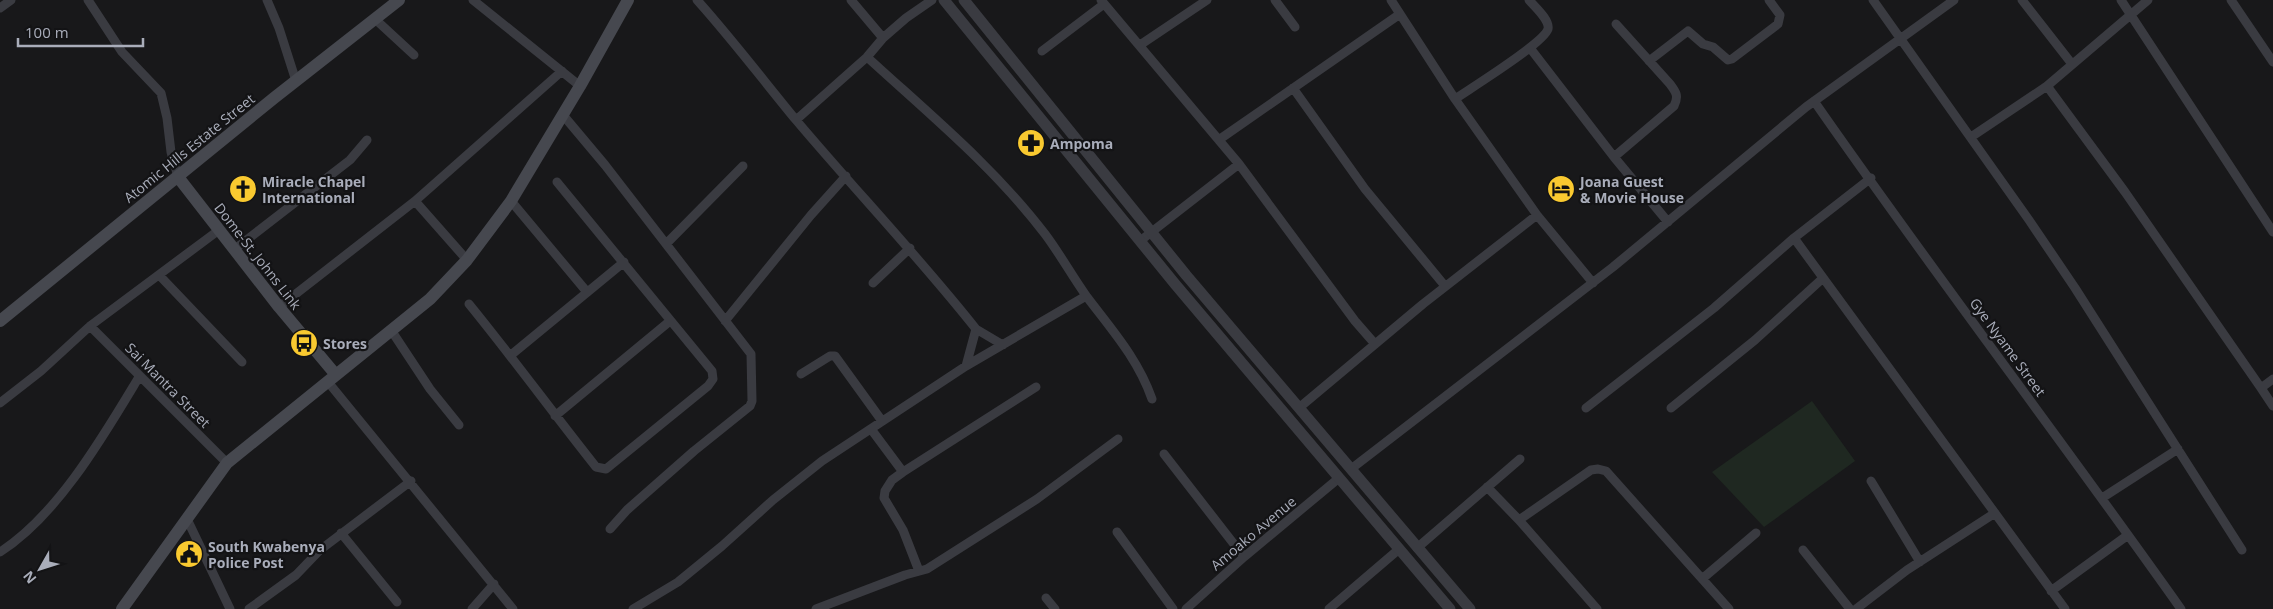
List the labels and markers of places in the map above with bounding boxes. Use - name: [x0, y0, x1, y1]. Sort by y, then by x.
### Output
- pharmacy icon: Ampoma: [1016, 128, 1046, 158]
- place label: Ampoma: [1050, 134, 1113, 153]
- place label: Miracle Chapel International: [262, 172, 366, 207]
- place label: Joana Guest & Movie House: [1578, 172, 1684, 207]
- church icon: Miracle Chapel International: [228, 174, 258, 204]
- hotel icon: Joana Guest & Movie House: [1546, 174, 1576, 204]
- bus stop icon: Stores: [289, 328, 319, 358]
- place label: Stores: [323, 334, 367, 353]
- place label: South Kwabenya Police Post: [208, 537, 325, 572]
- public building icon: South Kwabenya Police Post: [174, 539, 204, 569]

